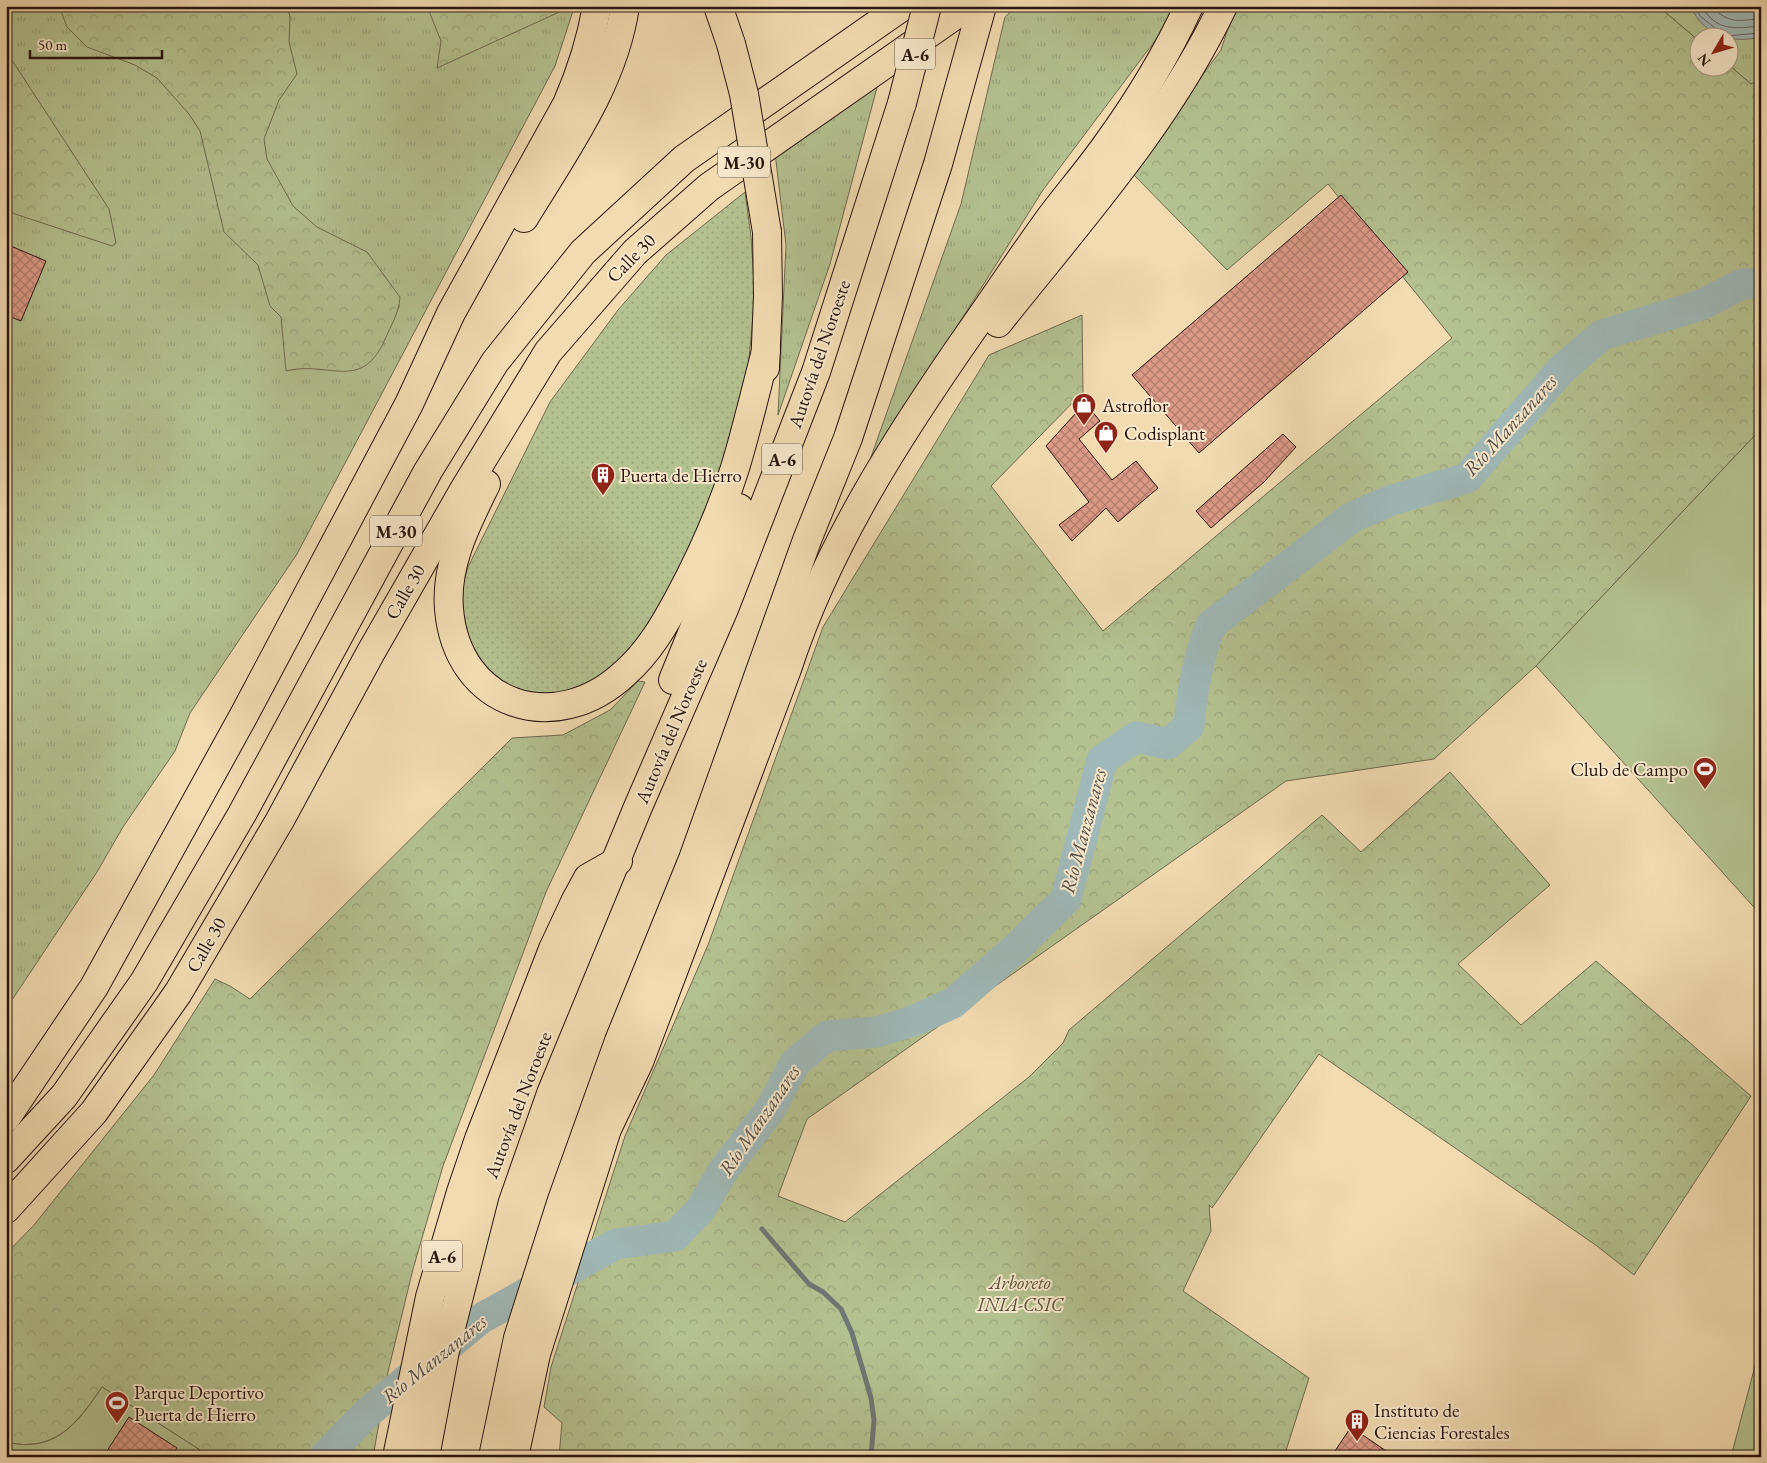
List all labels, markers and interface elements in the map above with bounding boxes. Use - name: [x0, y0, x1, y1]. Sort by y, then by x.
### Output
- scale bar: [30, 28, 162, 60]
- north arrow: [1690, 28, 1740, 78]
- text: 50 m: [38, 35, 67, 54]
- road number: A-6: [895, 39, 935, 70]
- text: N: [1693, 49, 1714, 70]
- road number: M-30: [718, 146, 770, 178]
- street label: Calle 30: [601, 228, 661, 288]
- street label: Autovía del Noroeste: [782, 277, 856, 432]
- water label: Río Manzanares: [1457, 368, 1563, 481]
- shop icon: Astroflor: [1071, 392, 1097, 426]
- place label: Astroflor: [1101, 393, 1169, 418]
- shop icon: Codisplant: [1093, 420, 1119, 454]
- place label: Codisplant: [1124, 421, 1205, 446]
- road number: A-6: [762, 444, 802, 474]
- building icon: Puerta de Hierro: [590, 462, 616, 496]
- place label: Puerta de Hierro: [620, 463, 742, 488]
- road number: M-30: [370, 516, 422, 546]
- street label: Calle 30: [379, 560, 431, 624]
- street label: Autovía del Noroeste: [629, 655, 713, 808]
- sports icon: Club de Campo: [1692, 756, 1718, 790]
- place label: Club de Campo: [1570, 757, 1688, 782]
- water label: Río Manzanares: [1054, 765, 1112, 896]
- street label: Calle 30: [180, 913, 232, 977]
- street label: Autovía del Noroeste: [478, 1028, 557, 1183]
- water label: Río Manzanares: [712, 1059, 806, 1180]
- road number: A-6: [422, 1240, 462, 1272]
- park label: Arboreto INIA-CSIC: [976, 1270, 1065, 1317]
- water label: Río Manzanares: [376, 1308, 492, 1409]
- place label: Parque Deportivo Puerta de Hierro: [134, 1380, 264, 1427]
- sports icon: Parque Deportivo Puerta de Hierro: [104, 1390, 130, 1424]
- place label: Instituto de Ciencias Forestales: [1374, 1398, 1510, 1445]
- building icon: Instituto de Ciencias Forestales: [1344, 1408, 1370, 1442]

